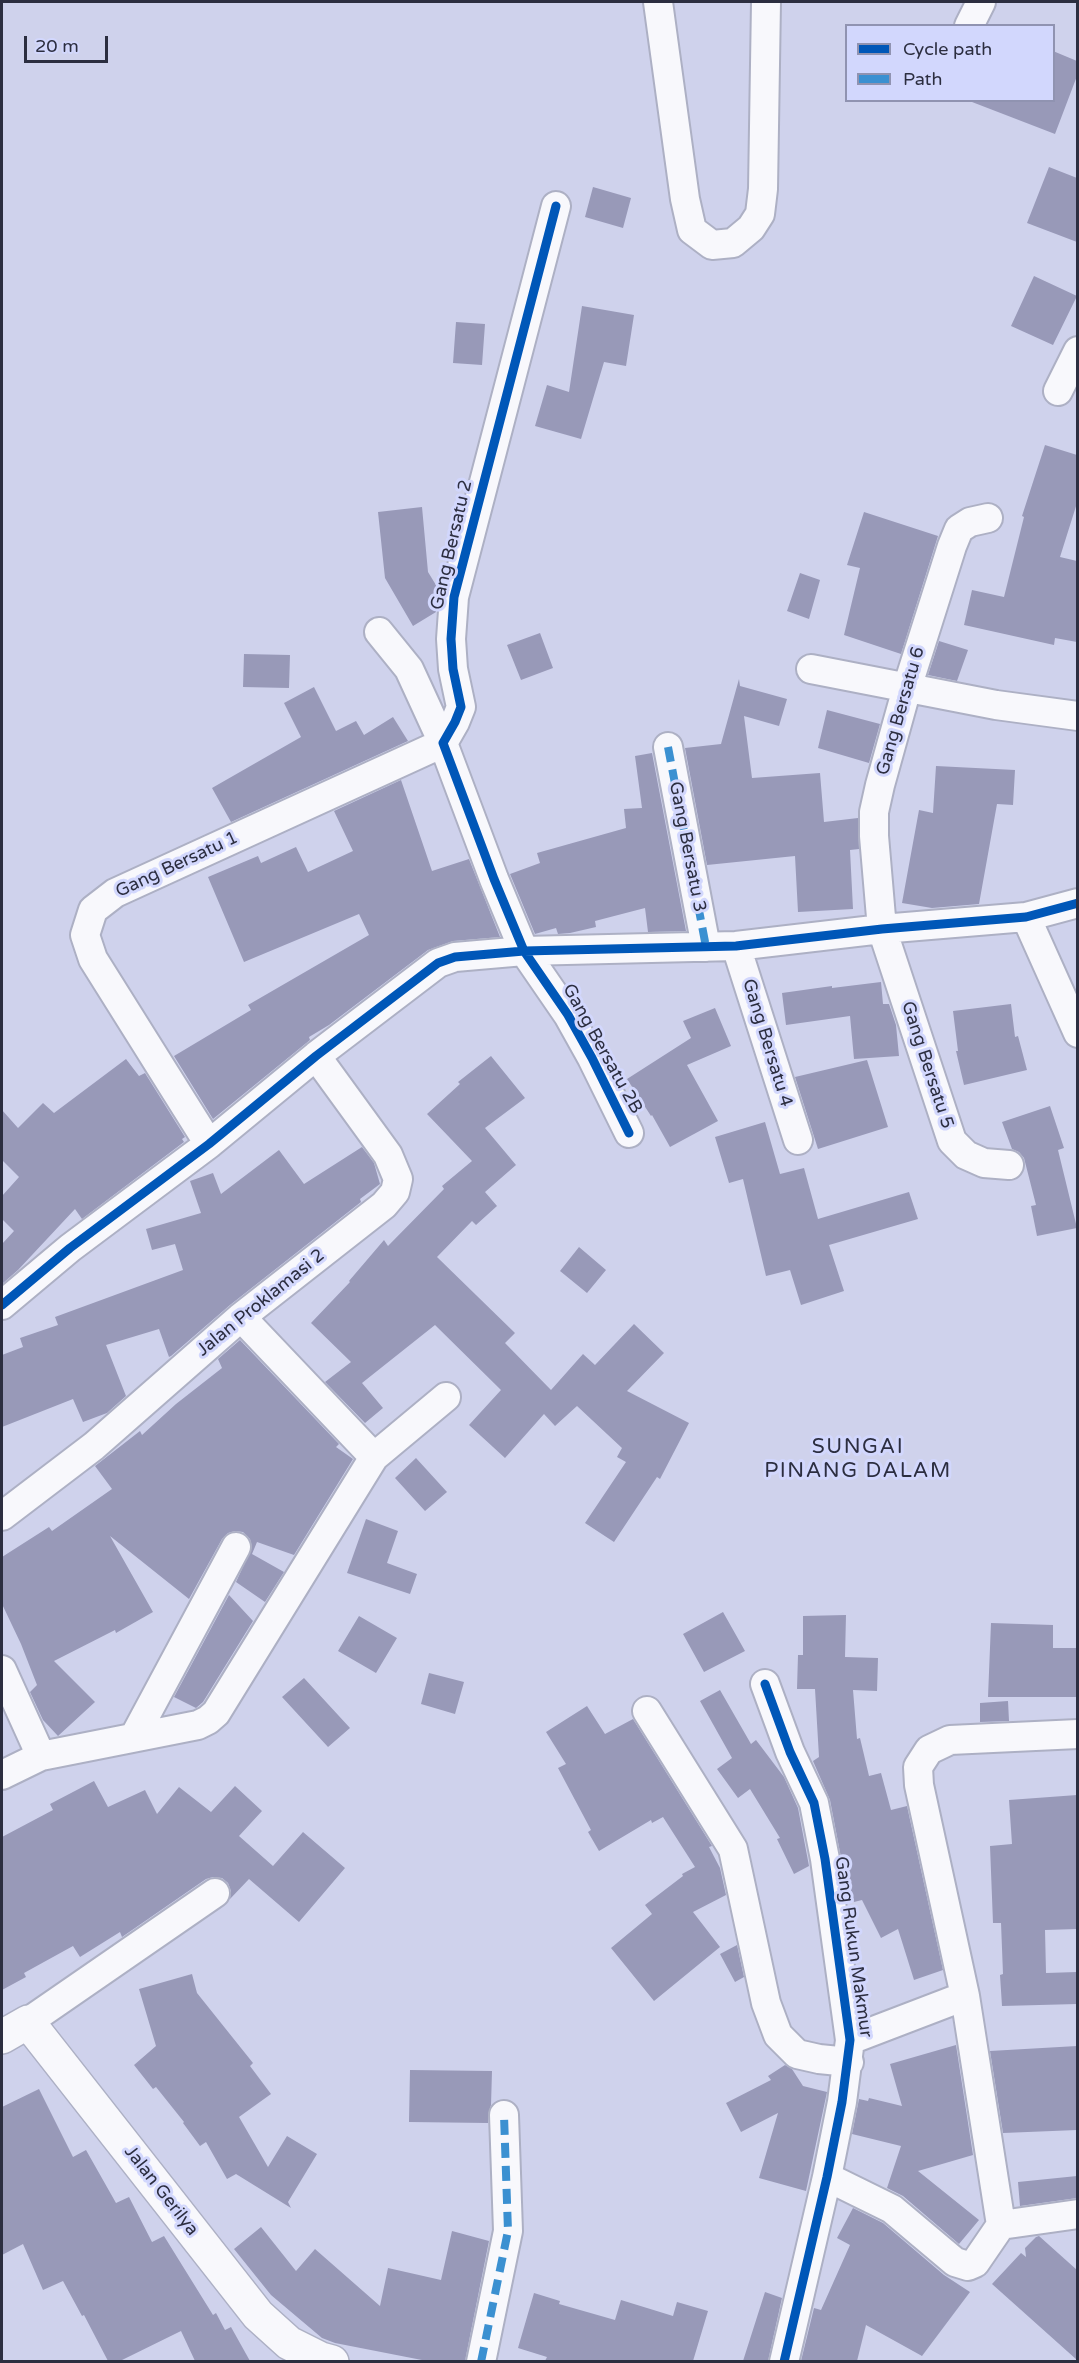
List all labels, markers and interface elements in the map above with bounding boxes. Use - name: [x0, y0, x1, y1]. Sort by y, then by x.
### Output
- scale bar: [27, 24, 111, 62]
- legend: [845, 24, 1055, 102]
- text: 20 m: [35, 35, 79, 57]
- text: Cycle path: [903, 38, 992, 60]
- text: Path: [903, 68, 942, 90]
- street label: Gang Bersatu 2: [427, 478, 477, 612]
- street label: Gang Bersatu 6: [872, 644, 930, 778]
- street label: Gang Bersatu 3: [664, 780, 710, 914]
- street label: Gang Bersatu 1: [112, 827, 242, 903]
- street label: Gang Bersatu 4: [737, 976, 797, 1110]
- street label: Gang Bersatu 2B: [557, 980, 647, 1118]
- street label: Gang Bersatu 5: [896, 999, 958, 1131]
- street label: Jalan Proklamasi 2: [193, 1245, 329, 1361]
- district label: SUNGAI PINANG DALAM: [764, 1434, 952, 1484]
- street label: Gang Rukun Makmur: [830, 1855, 876, 2039]
- street label: Jalan Gerilya: [119, 2142, 203, 2240]

